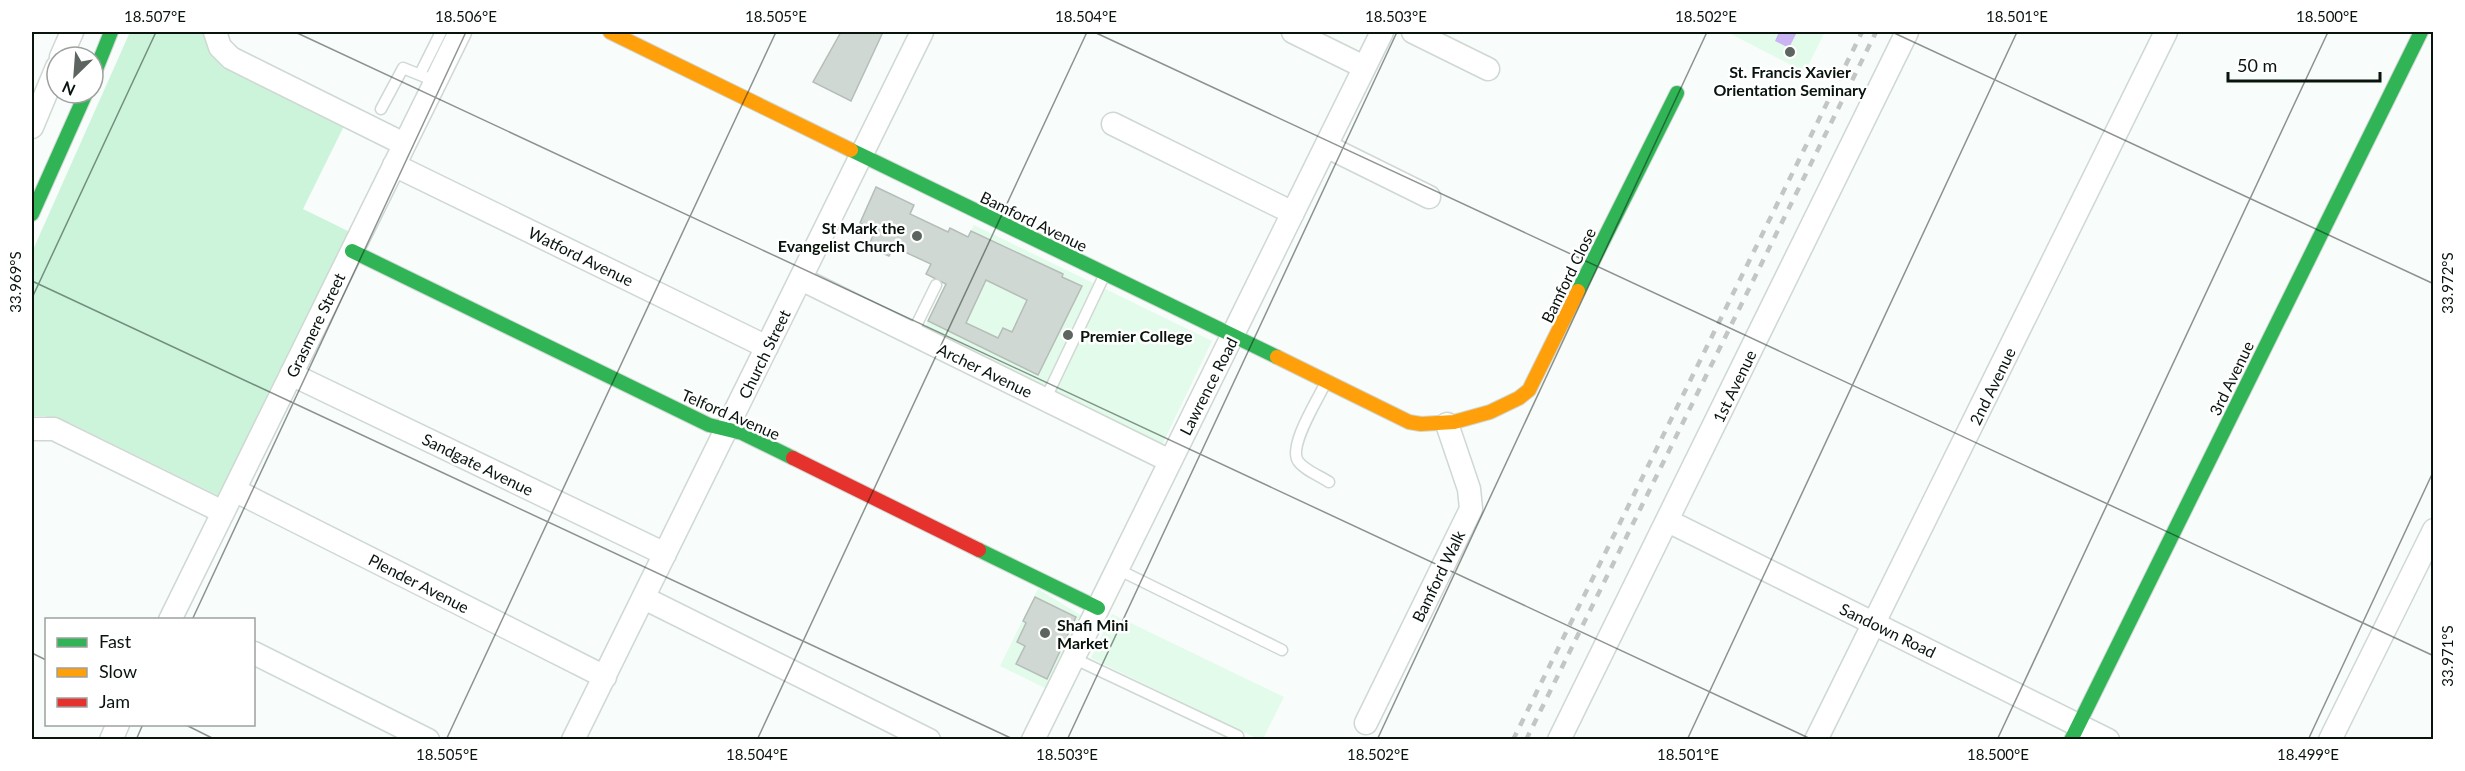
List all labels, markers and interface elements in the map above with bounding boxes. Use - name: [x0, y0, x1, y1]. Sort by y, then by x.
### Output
- text: 18.507°E: [124, 7, 186, 25]
- text: 18.506°E: [435, 7, 497, 25]
- text: 18.505°E: [745, 7, 807, 25]
- text: 18.504°E: [1055, 7, 1117, 25]
- text: 18.503°E: [1365, 7, 1427, 25]
- text: 18.502°E: [1675, 7, 1737, 25]
- text: 18.501°E: [1986, 7, 2048, 25]
- text: 18.500°E: [2296, 7, 2358, 25]
- north arrow: [45, 45, 105, 105]
- marker: St. Francis Xavier Orientation Seminary: [1783, 45, 1797, 59]
- scale bar: [2228, 45, 2380, 83]
- text: 50 m: [2237, 54, 2277, 76]
- place label: St. Francis Xavier Orientation Seminary: [1714, 62, 1867, 99]
- text: N: [59, 78, 78, 100]
- street label: Bamford Avenue: [977, 187, 1091, 255]
- place label: St Mark the Evangelist Church: [778, 218, 905, 255]
- street label: Watford Avenue: [525, 222, 637, 290]
- street label: Bamford Close: [1537, 224, 1599, 326]
- marker: St Mark the Evangelist Church: [910, 229, 924, 243]
- text: 33.969°S: [6, 251, 24, 313]
- text: 33.972°S: [2438, 252, 2456, 314]
- street label: Grasmere Street: [281, 269, 349, 380]
- street label: Church Street: [734, 306, 794, 402]
- place label: Premier College: [1080, 326, 1193, 345]
- marker: Premier College: [1061, 328, 1075, 342]
- street label: Lawrence Road: [1175, 334, 1241, 438]
- street label: 3rd Avenue: [2205, 338, 2257, 418]
- street label: Archer Avenue: [934, 339, 1036, 401]
- street label: 2nd Avenue: [1965, 344, 2019, 428]
- street label: 1st Avenue: [1708, 347, 1760, 425]
- street label: Telford Avenue: [679, 385, 783, 443]
- street label: Sandgate Avenue: [419, 429, 537, 499]
- street label: Bamford Walk: [1408, 526, 1469, 625]
- street label: Plender Avenue: [366, 550, 472, 616]
- street label: Sandown Road: [1837, 599, 1939, 661]
- place label: Shafi Mini Market: [1057, 615, 1128, 652]
- legend: [45, 618, 255, 726]
- text: 33.971°S: [2438, 625, 2456, 687]
- marker: Shafi Mini Market: [1038, 626, 1052, 640]
- text: Fast: [99, 630, 132, 652]
- text: Slow: [99, 660, 137, 682]
- text: Jam: [99, 690, 130, 712]
- text: 18.505°E: [416, 745, 478, 763]
- text: 18.504°E: [726, 745, 788, 763]
- text: 18.503°E: [1036, 745, 1098, 763]
- text: 18.502°E: [1347, 745, 1409, 763]
- text: 18.501°E: [1657, 745, 1719, 763]
- text: 18.500°E: [1967, 745, 2029, 763]
- text: 18.499°E: [2277, 745, 2339, 763]

